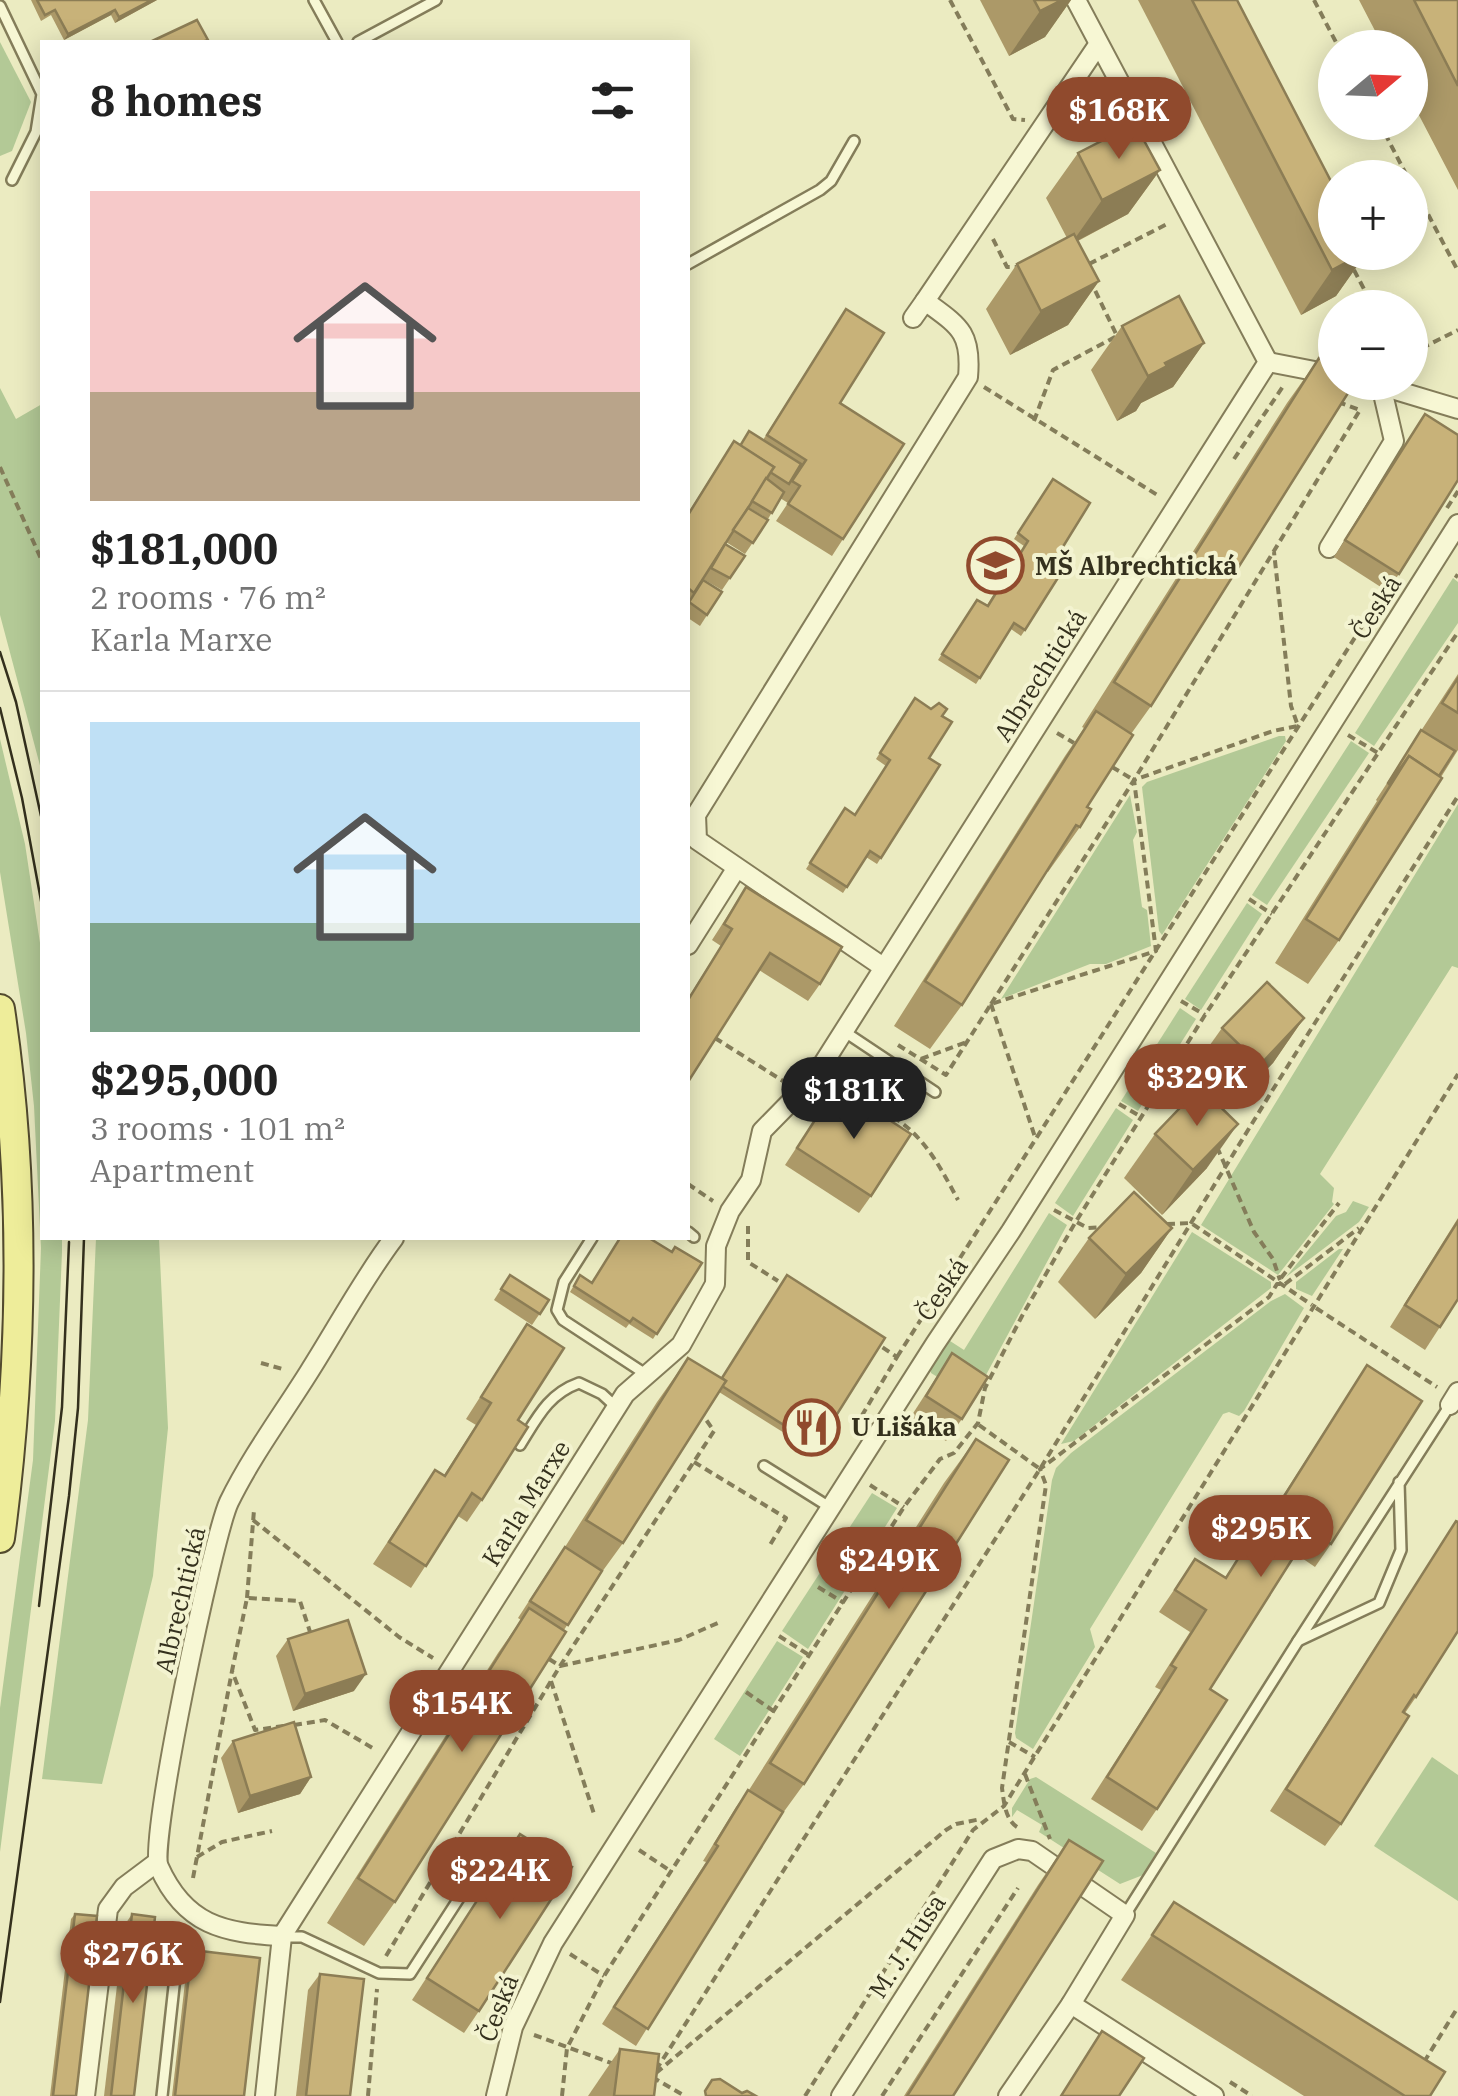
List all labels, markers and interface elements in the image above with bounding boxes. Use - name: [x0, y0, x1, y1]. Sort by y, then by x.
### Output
- north arrow: [1318, 30, 1428, 140]
- map controls: [1318, 30, 1428, 400]
- text: 8 homes: [90, 73, 263, 128]
- icon: filters: [585, 73, 640, 128]
- pin: $168K: [1049, 77, 1189, 162]
- text: $168K: [1068, 88, 1170, 130]
- button: +: [1318, 160, 1428, 270]
- icon: home: [275, 256, 455, 436]
- button: −: [1318, 290, 1428, 400]
- text: $181,000: [90, 521, 278, 576]
- school or university icon: MŠ Albrechtická: [966, 536, 1026, 596]
- place label: MŠ Albrechtická: [1035, 549, 1237, 582]
- street label: Česká: [1343, 568, 1408, 645]
- text: 2 rooms · 76 m²: [90, 576, 326, 618]
- street label: Albrechtická: [986, 602, 1093, 747]
- text: Karla Marxe: [90, 618, 272, 660]
- icon: home: [275, 787, 455, 967]
- pin: $329K: [1127, 1044, 1267, 1129]
- text: $295,000: [90, 1052, 278, 1107]
- text: $329K: [1146, 1055, 1248, 1097]
- pin: $181K: [784, 1057, 924, 1142]
- text: $181K: [803, 1068, 905, 1110]
- text: 3 rooms · 101 m²: [90, 1107, 345, 1149]
- text: Apartment: [90, 1149, 254, 1191]
- street label: Česká: [908, 1251, 975, 1327]
- restaurant icon: U Lišáka: [782, 1397, 842, 1457]
- place label: U Lišáka: [851, 1410, 957, 1443]
- street label: Karla Marxe: [474, 1434, 577, 1572]
- pin: $295K: [1191, 1495, 1331, 1580]
- text: $295K: [1210, 1506, 1312, 1548]
- street label: Albrechtická: [147, 1523, 212, 1677]
- pin: $249K: [819, 1527, 959, 1612]
- text: $249K: [838, 1538, 940, 1580]
- pin: $154K: [392, 1670, 532, 1755]
- text: $154K: [411, 1681, 513, 1723]
- pin: $224K: [430, 1837, 570, 1922]
- text: $224K: [449, 1848, 551, 1890]
- street label: M. J. Husa: [861, 1887, 953, 2004]
- pin: $276K: [63, 1921, 203, 2006]
- text: $276K: [82, 1932, 184, 1974]
- street label: Česká: [470, 1969, 525, 2046]

